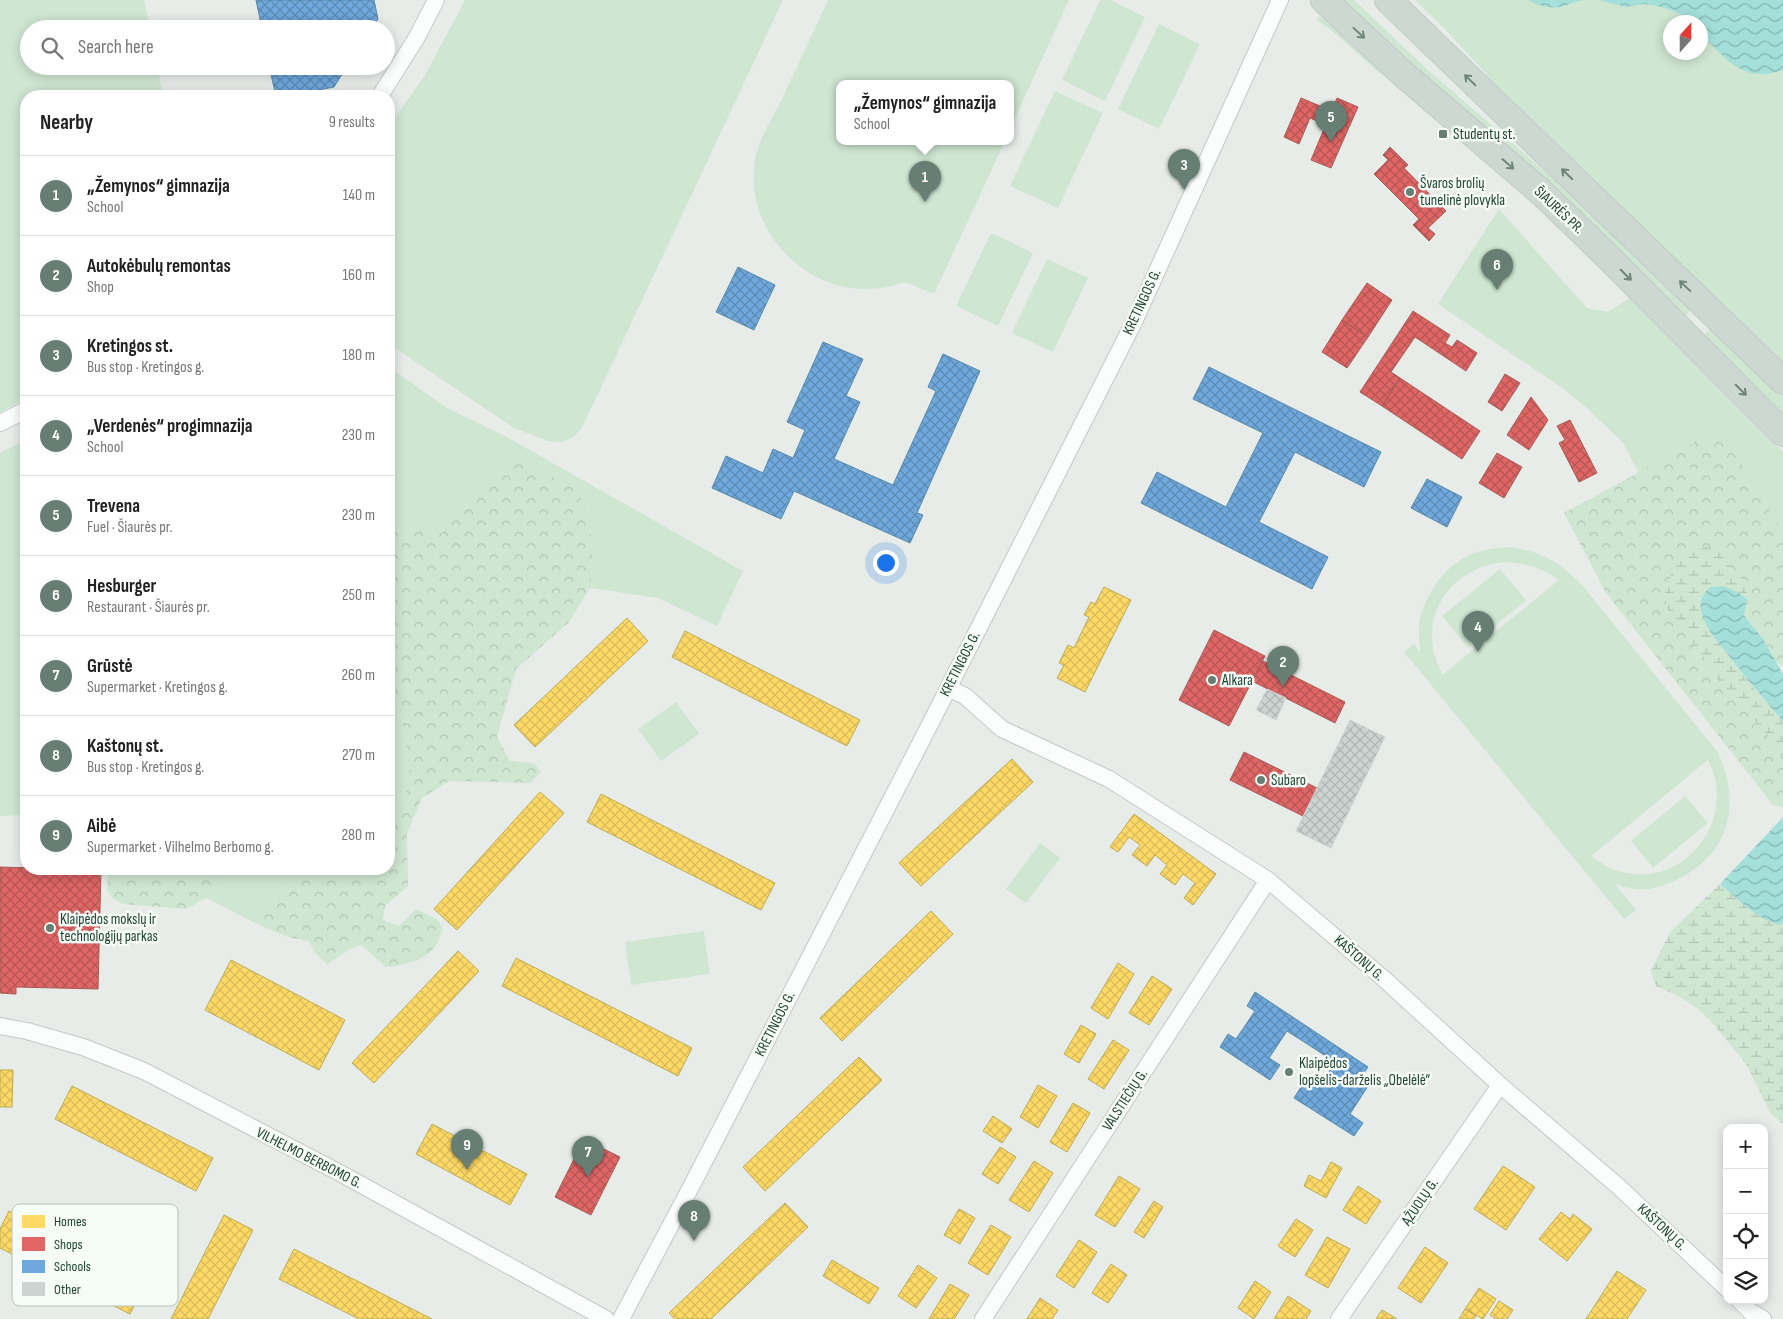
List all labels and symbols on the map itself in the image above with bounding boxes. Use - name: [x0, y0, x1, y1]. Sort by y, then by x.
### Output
- north arrow: [1663, 15, 1708, 60]
- one-way arrow: [1353, 27, 1366, 39]
- one-way arrow: [1463, 74, 1476, 86]
- pin: 5: [1315, 101, 1347, 142]
- place label: Studentų st.: [1453, 125, 1515, 144]
- marker: Studentų st.: [1437, 128, 1449, 140]
- pin: 3: [1168, 149, 1200, 190]
- one-way arrow: [1501, 158, 1514, 169]
- pin: 1: [909, 161, 941, 202]
- one-way arrow: [1561, 168, 1574, 180]
- place label: Švaros brolių tunelinė plovykla: [1420, 174, 1505, 210]
- street label: ŠIAURĖS PR.: [1530, 182, 1588, 238]
- marker: Švaros brolių tunelinė plovykla: [1404, 186, 1416, 198]
- pin: 6: [1481, 249, 1513, 290]
- street label: KRETINGOS G.: [1118, 266, 1166, 338]
- one-way arrow: [1620, 269, 1632, 281]
- one-way arrow: [1679, 280, 1692, 292]
- one-way arrow: [1734, 384, 1747, 396]
- your location: [873, 550, 899, 576]
- pin: 4: [1462, 611, 1494, 652]
- street label: KRETINGOS G.: [936, 628, 985, 700]
- pin: 2: [1267, 646, 1299, 687]
- place label: Alkara: [1221, 671, 1253, 690]
- marker: Alkara: [1206, 674, 1218, 686]
- place label: Subaro: [1271, 771, 1306, 790]
- marker: Subaro: [1255, 774, 1267, 786]
- place label: Klaipėdos mokslų ir technologijų parkas: [60, 910, 158, 946]
- marker: Klaipėdos mokslų ir technologijų parkas: [44, 922, 56, 934]
- street label: KAŠTONŲ G.: [1330, 931, 1388, 985]
- street label: KRETINGOS G.: [751, 988, 800, 1060]
- place label: Klaipėdos lopšelis-darželis „Obelėlė“: [1299, 1054, 1430, 1090]
- street label: VALSTIEČIŲ G.: [1098, 1065, 1152, 1135]
- marker: Klaipėdos lopšelis-darželis „Obelėlė“: [1283, 1066, 1295, 1078]
- street label: VILHELMO BERBOMO G.: [253, 1123, 365, 1193]
- pin: 9: [451, 1129, 483, 1170]
- pin: 7: [572, 1136, 604, 1177]
- street label: ĄŽUOLŲ G.: [1397, 1175, 1443, 1230]
- street label: KAŠTONŲ G.: [1633, 1199, 1691, 1255]
- pin: 8: [678, 1200, 710, 1241]
- legend: [12, 1204, 178, 1306]
- text: Homes: [54, 1213, 87, 1230]
- text: Shops: [54, 1236, 83, 1253]
- text: Schools: [54, 1258, 91, 1275]
- text: Other: [54, 1281, 81, 1298]

